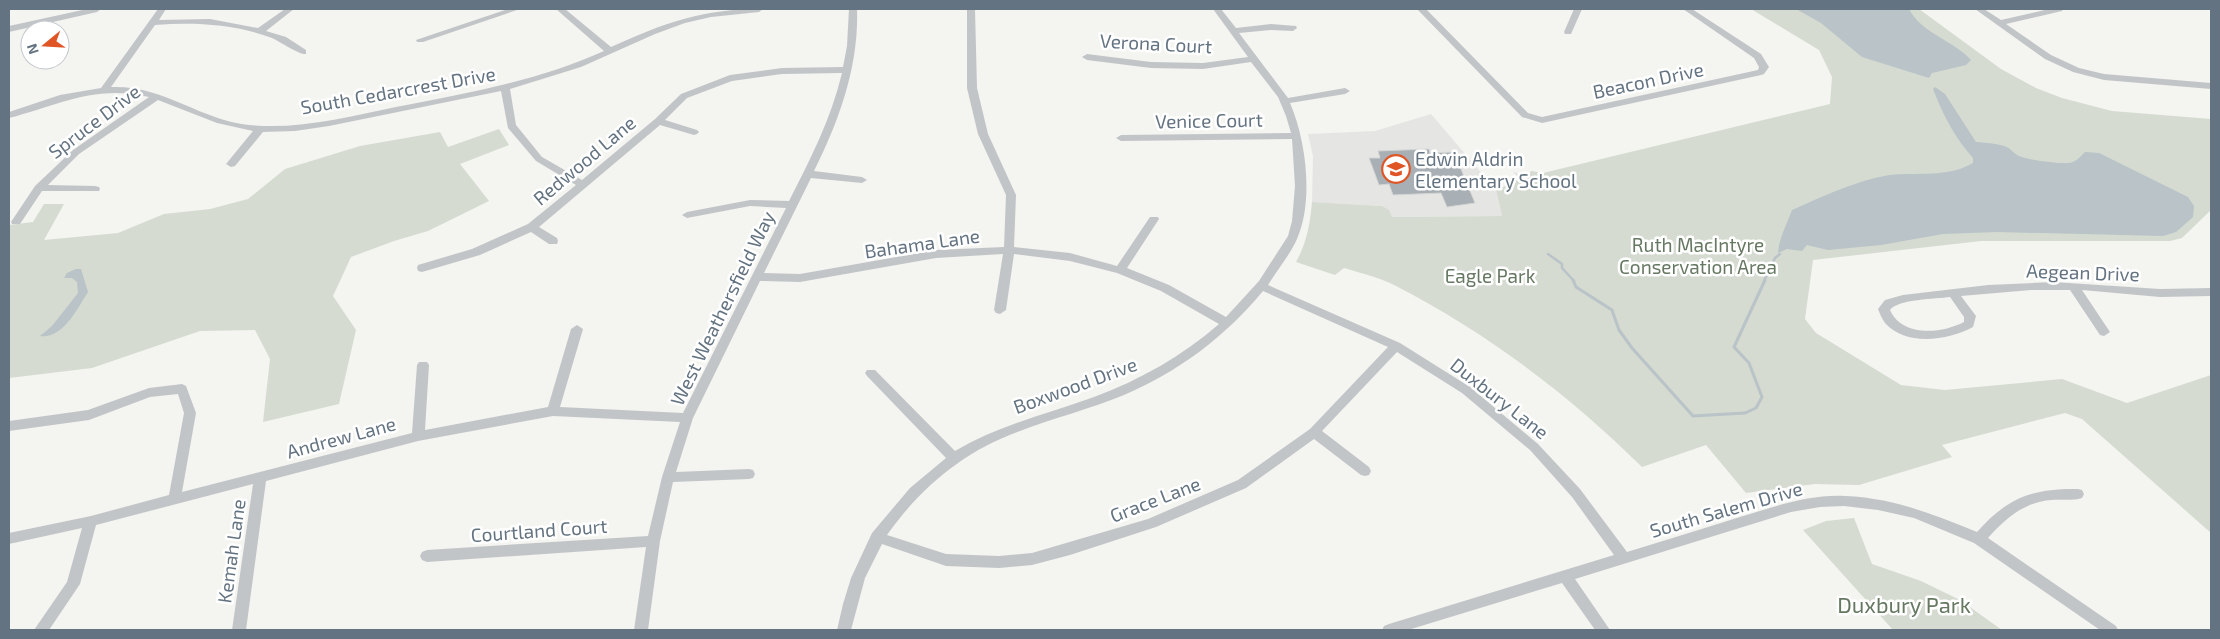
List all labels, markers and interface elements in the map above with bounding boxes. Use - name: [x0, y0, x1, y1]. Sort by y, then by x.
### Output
- north arrow: [20, 20, 70, 70]
- street label: Verona Court: [1099, 29, 1213, 57]
- text: N: [23, 42, 42, 57]
- street label: Beacon Drive: [1590, 57, 1706, 103]
- street label: South Cedarcrest Drive: [299, 62, 497, 118]
- street label: Spruce Drive: [44, 79, 144, 163]
- street label: Venice Court: [1155, 108, 1263, 132]
- street label: Redwood Lane: [528, 111, 640, 209]
- place label: Edwin Aldrin Elementary School: [1415, 147, 1577, 192]
- school or university icon: Edwin Aldrin Elementary School: [1381, 154, 1411, 184]
- street label: West Weathersfield Way: [665, 207, 779, 409]
- street label: Bahama Lane: [863, 224, 981, 262]
- park label: Ruth MacIntyre Conservation Area: [1619, 233, 1777, 278]
- street label: Aegean Drive: [2026, 259, 2140, 285]
- park label: Eagle Park: [1445, 264, 1536, 287]
- street label: Boxwood Drive: [1010, 352, 1140, 418]
- street label: Duxbury Lane: [1446, 353, 1554, 443]
- street label: Andrew Lane: [284, 411, 398, 463]
- street label: Grace Lane: [1107, 471, 1203, 527]
- street label: South Salem Drive: [1647, 476, 1805, 542]
- street label: Kemah Lane: [212, 497, 250, 605]
- street label: Courtland Court: [470, 514, 608, 546]
- park label: Duxbury Park: [1837, 591, 1971, 617]

